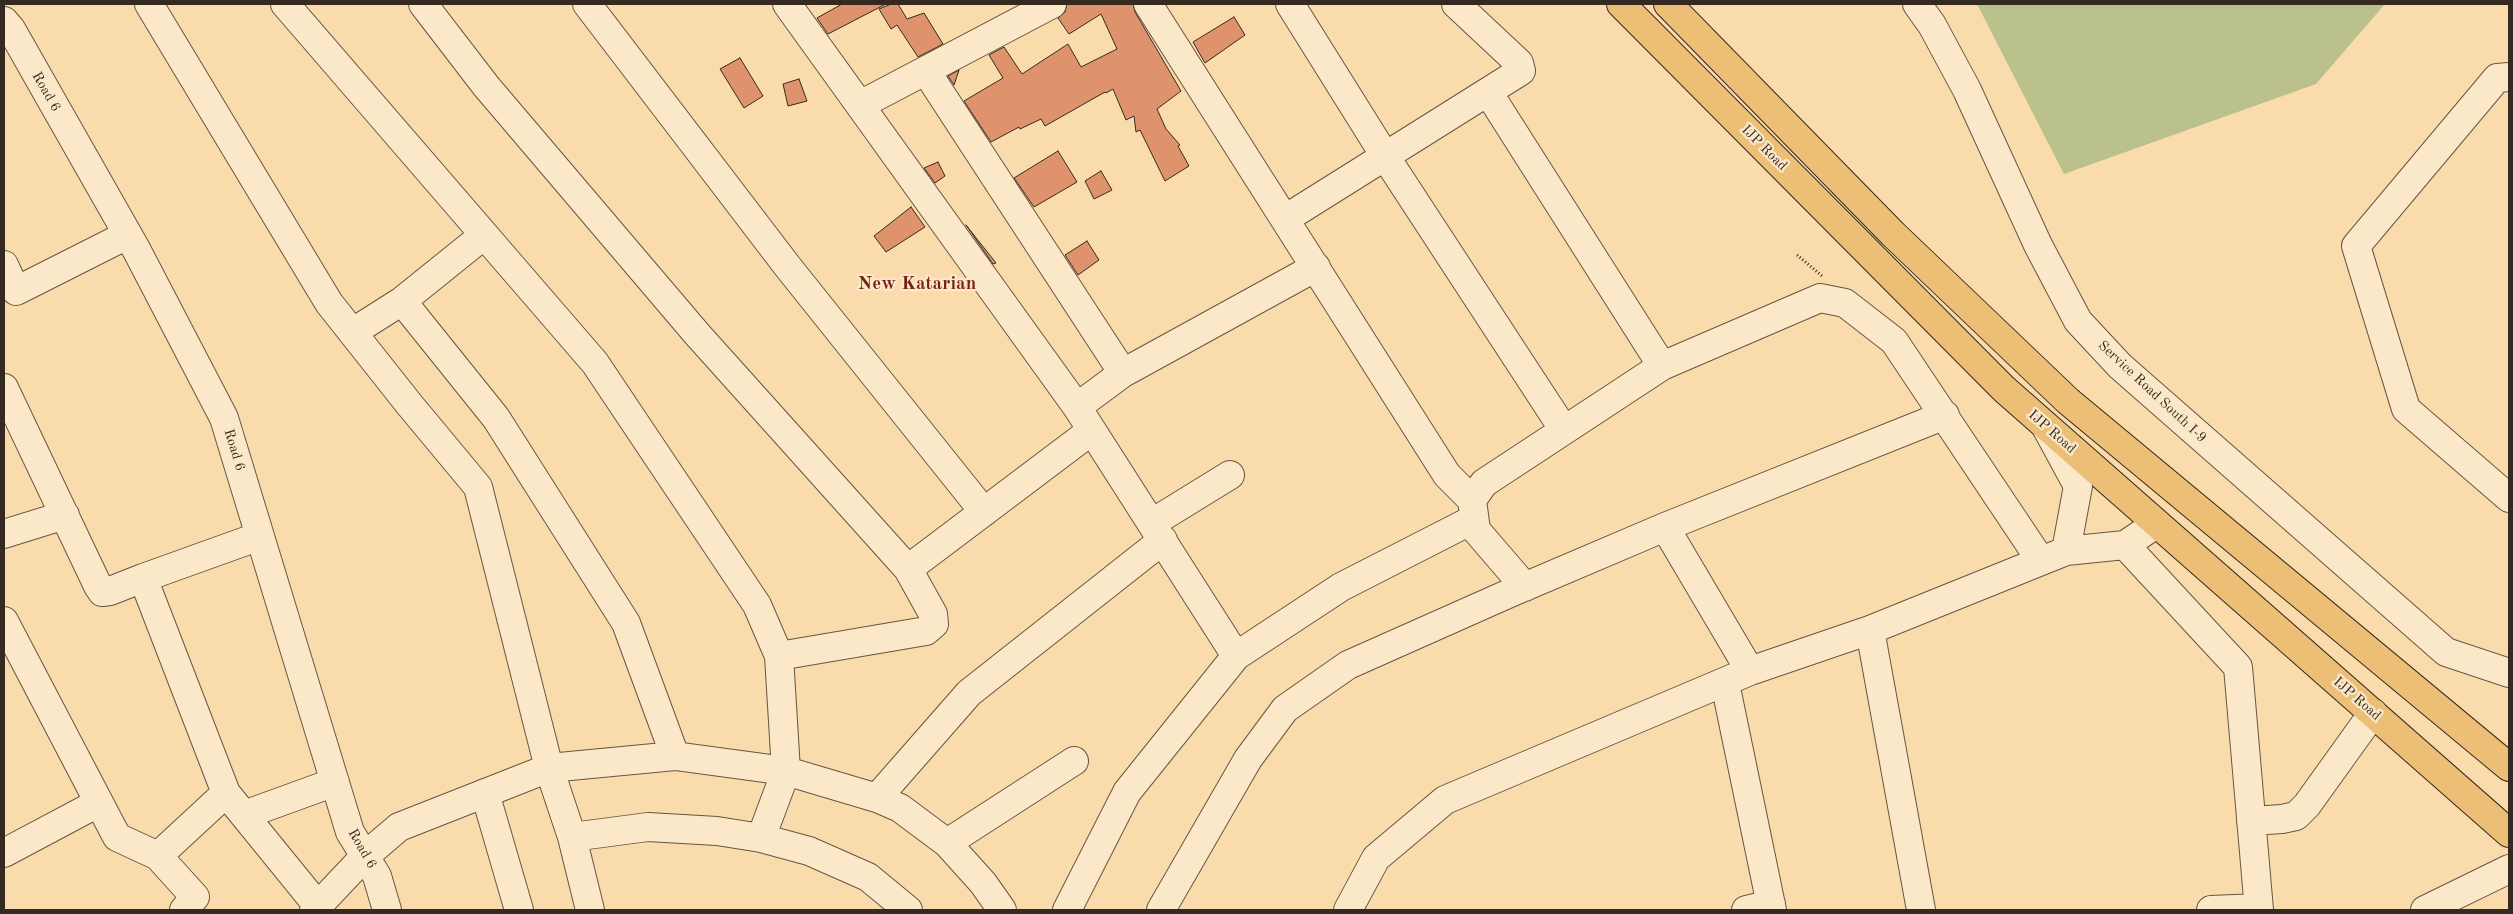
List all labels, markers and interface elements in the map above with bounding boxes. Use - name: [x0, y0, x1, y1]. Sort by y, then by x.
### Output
- street label: Road 6: [28, 69, 64, 115]
- street label: IJP Road: [1738, 122, 1790, 174]
- district label: New Katarian: [858, 273, 976, 295]
- street label: Service Road South I-9: [2094, 337, 2210, 447]
- street label: IJP Road: [2025, 407, 2079, 457]
- street label: Road 6: [220, 427, 248, 473]
- street label: IJP Road: [2330, 674, 2384, 724]
- street label: Road 6: [344, 826, 380, 872]

